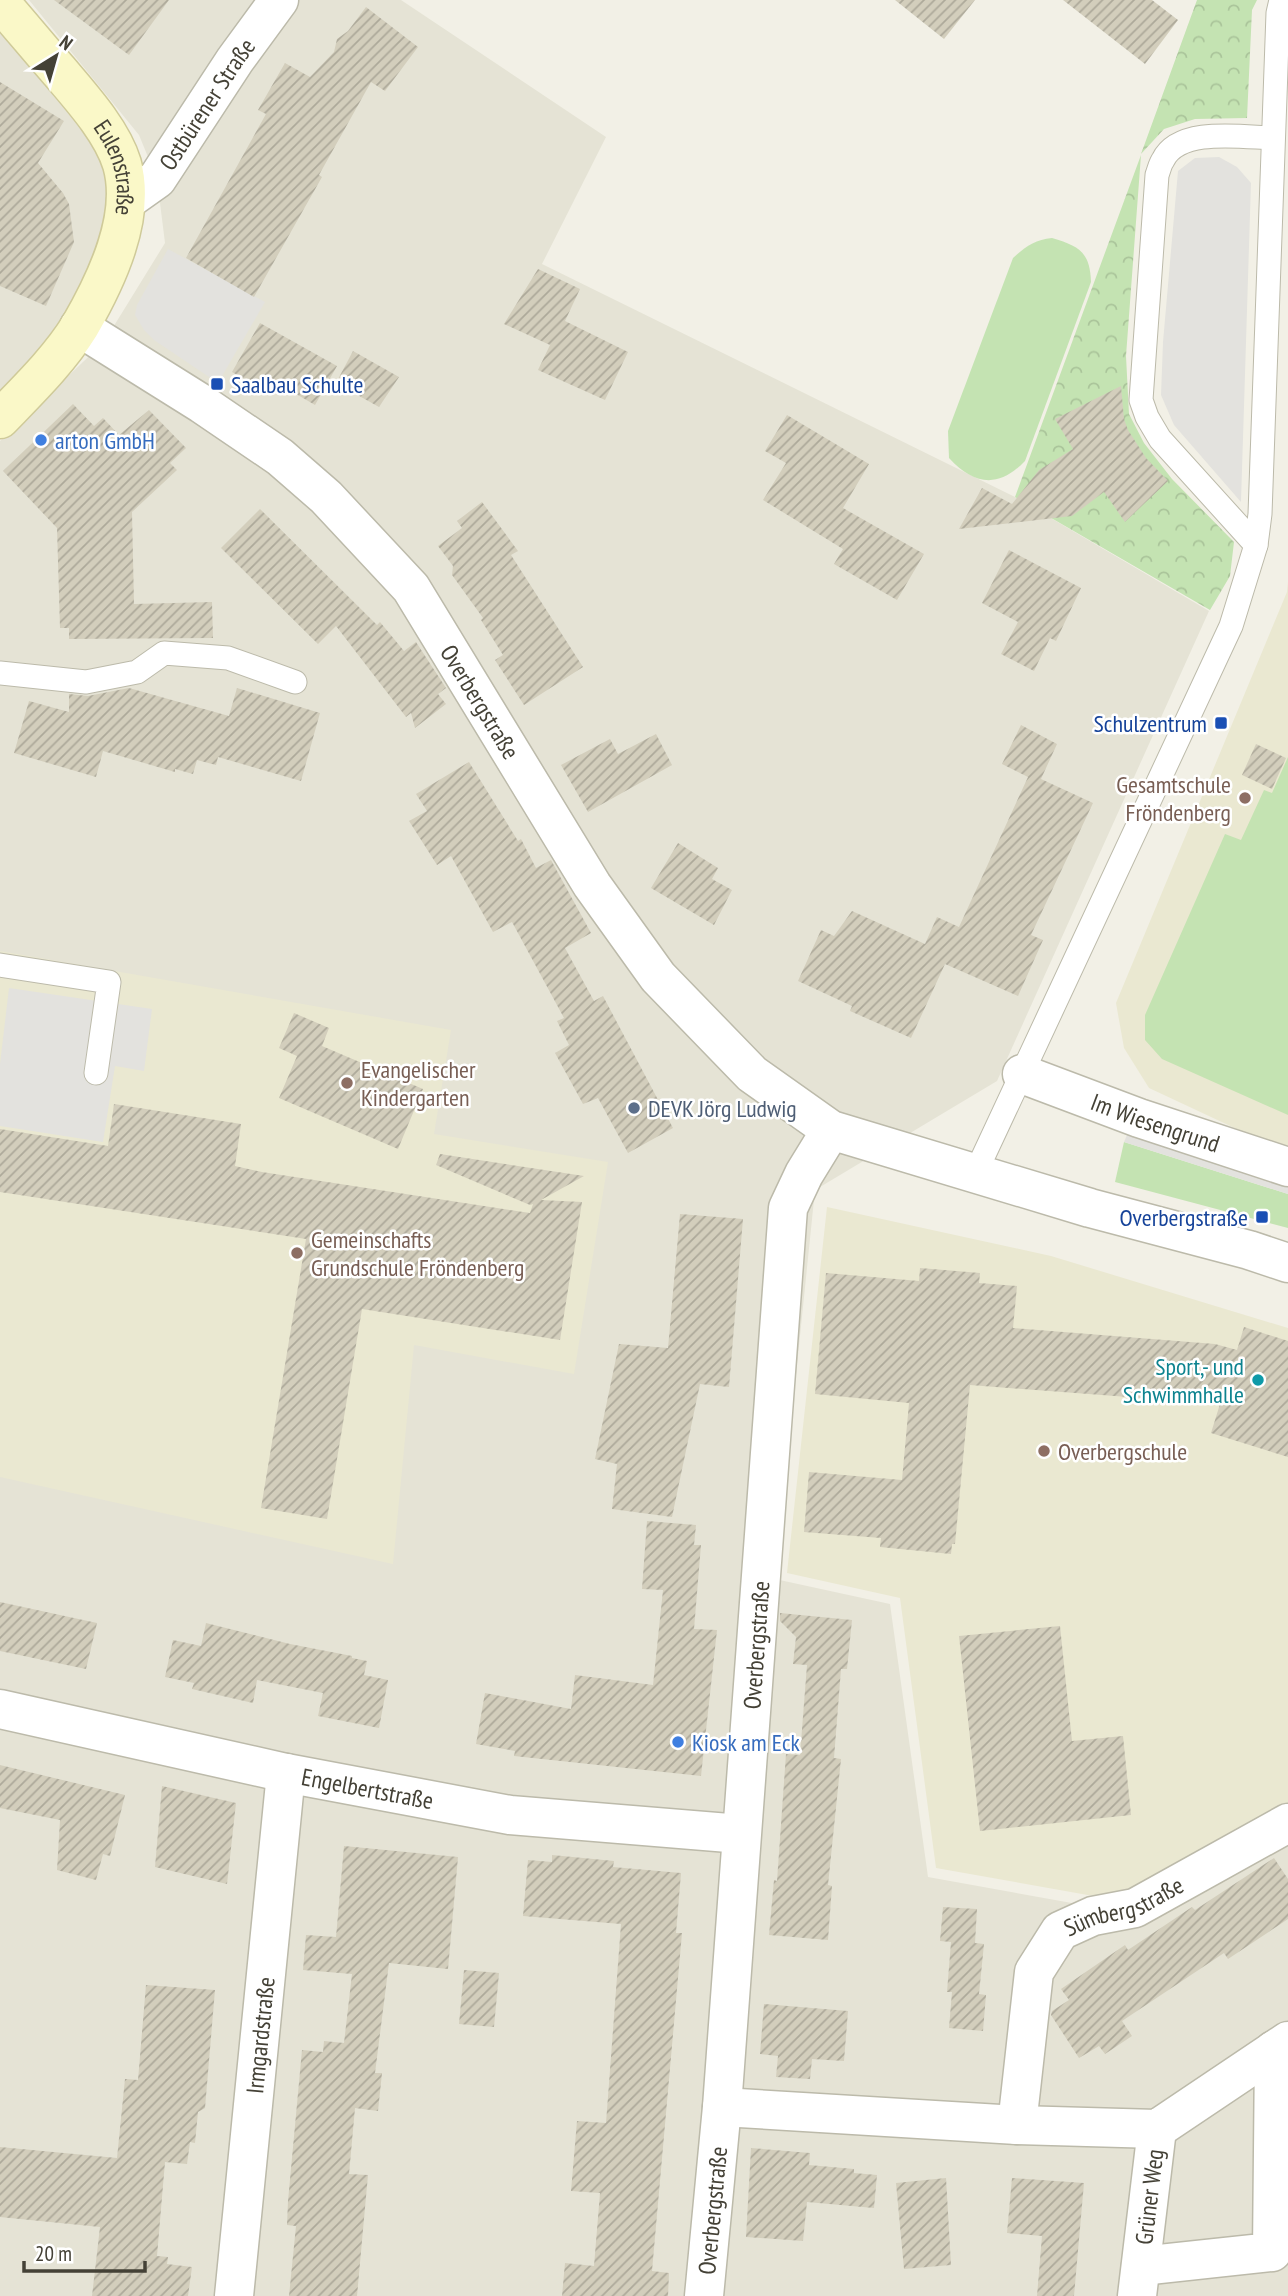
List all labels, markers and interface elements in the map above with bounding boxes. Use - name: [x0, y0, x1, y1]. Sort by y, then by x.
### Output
- north arrow: [21, 21, 91, 91]
- text: N: [55, 30, 78, 55]
- street label: Ostbürener Straße: [152, 32, 262, 176]
- street label: Eulenstraße: [87, 113, 142, 217]
- place label: Saalbau Schulte: [231, 369, 363, 400]
- marker: Saalbau Schulte: [209, 376, 225, 392]
- place label: arton GmbH: [55, 425, 155, 456]
- marker: arton GmbH: [33, 432, 49, 448]
- street label: Overbergstraße: [434, 639, 527, 765]
- place label: Schulzentrum: [1094, 708, 1207, 739]
- marker: Schulzentrum: [1213, 715, 1229, 731]
- place label: Gesamtschule Fröndenberg: [1116, 769, 1231, 828]
- marker: Gesamtschule Fröndenberg: [1237, 790, 1253, 806]
- place label: Evangelischer Kindergarten: [361, 1054, 476, 1113]
- marker: Evangelischer Kindergarten: [339, 1075, 355, 1091]
- street label: Im Wiesengrund: [1087, 1086, 1224, 1159]
- place label: DEVK Jörg Ludwig: [648, 1093, 797, 1124]
- marker: DEVK Jörg Ludwig: [626, 1100, 642, 1116]
- place label: Overbergstraße: [1120, 1202, 1248, 1233]
- marker: Overbergstraße: [1254, 1209, 1270, 1225]
- place label: Gemeinschafts Grundschule Fröndenberg: [311, 1224, 524, 1283]
- marker: Gemeinschafts Grundschule Fröndenberg: [289, 1245, 305, 1261]
- place label: Sport,- und Schwimmhalle: [1123, 1351, 1244, 1410]
- marker: Sport,- und Schwimmhalle: [1250, 1372, 1266, 1388]
- place label: Overbergschule: [1058, 1436, 1187, 1467]
- marker: Overbergschule: [1036, 1443, 1052, 1459]
- street label: Overbergstraße: [736, 1580, 776, 1710]
- place label: Kiosk am Eck: [692, 1727, 800, 1758]
- marker: Kiosk am Eck: [670, 1734, 686, 1750]
- street label: Engelbertstraße: [299, 1761, 436, 1816]
- street label: Sümbergstraße: [1059, 1869, 1189, 1943]
- street label: Irmgardstraße: [239, 1975, 281, 2095]
- street label: Overbergstraße: [691, 2145, 734, 2276]
- street label: Grüner Weg: [1128, 2147, 1170, 2246]
- scale bar: [24, 2230, 145, 2274]
- text: 20 m: [35, 2240, 72, 2267]

